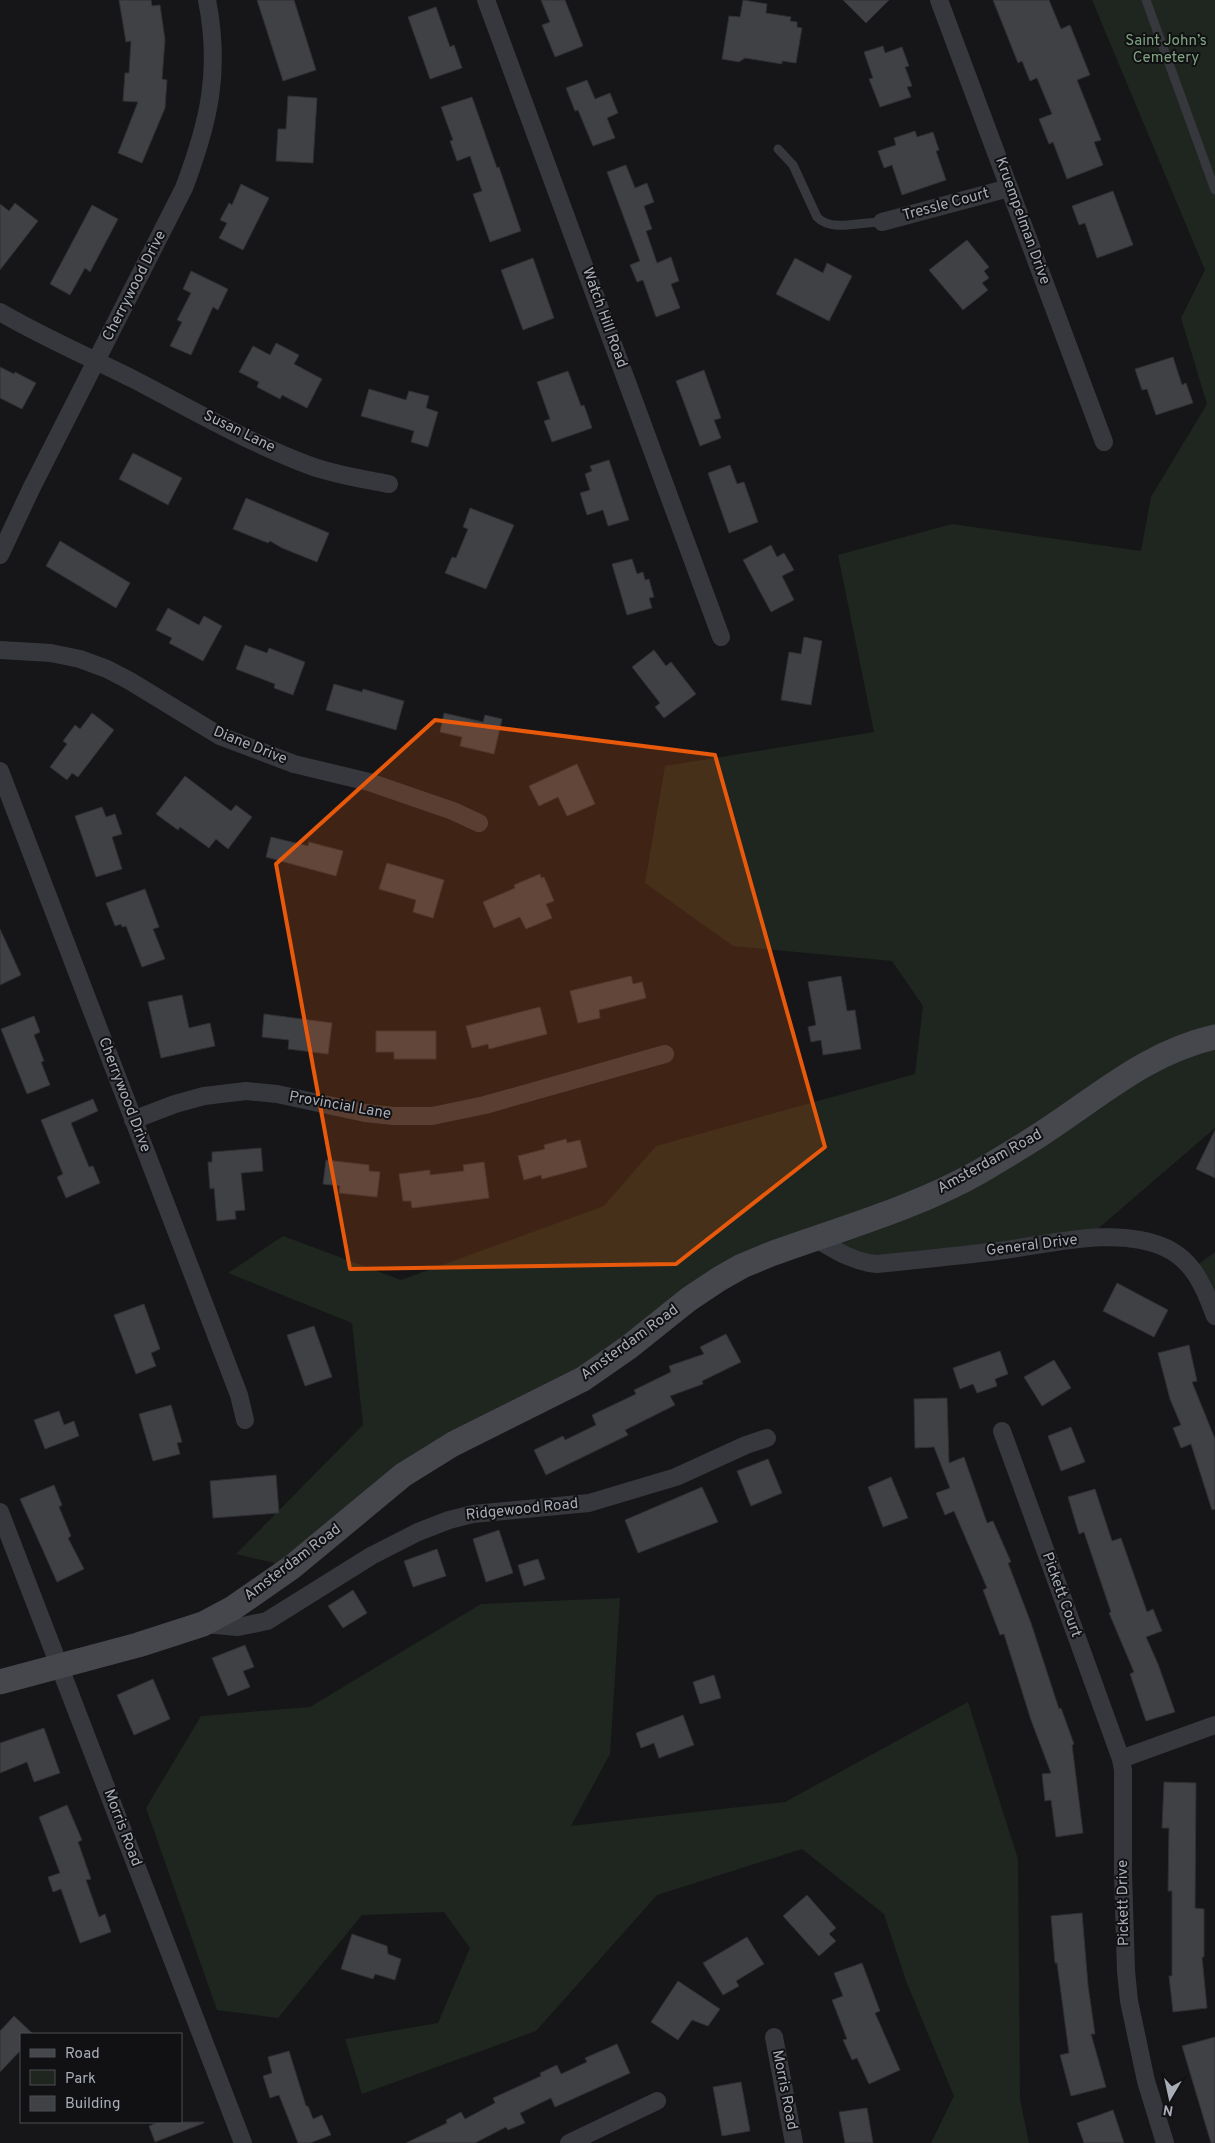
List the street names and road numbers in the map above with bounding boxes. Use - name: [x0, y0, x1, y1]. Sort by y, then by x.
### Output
- street label: Kruempelman Drive: [990, 155, 1054, 287]
- street label: Tressle Court: [901, 184, 991, 226]
- street label: Cherrywood Drive: [99, 228, 171, 344]
- street label: Watch Hill Road: [577, 265, 631, 371]
- street label: Susan Lane: [200, 406, 278, 458]
- street label: Diane Drive: [210, 723, 290, 769]
- street label: Cherrywood Drive: [93, 1035, 155, 1155]
- street label: Provincial Lane: [288, 1088, 392, 1124]
- street label: Amsterdam Road: [934, 1125, 1046, 1199]
- street label: General Drive: [985, 1231, 1079, 1261]
- street label: Amsterdam Road: [577, 1301, 683, 1385]
- street label: Ridgewood Road: [465, 1495, 579, 1525]
- street label: Amsterdam Road: [241, 1520, 345, 1606]
- street label: Pickett Court: [1037, 1550, 1085, 1640]
- street label: Morris Road: [99, 1787, 145, 1869]
- street label: Pickett Drive: [1114, 1860, 1134, 1946]
- street label: Morris Road: [767, 2048, 801, 2132]

